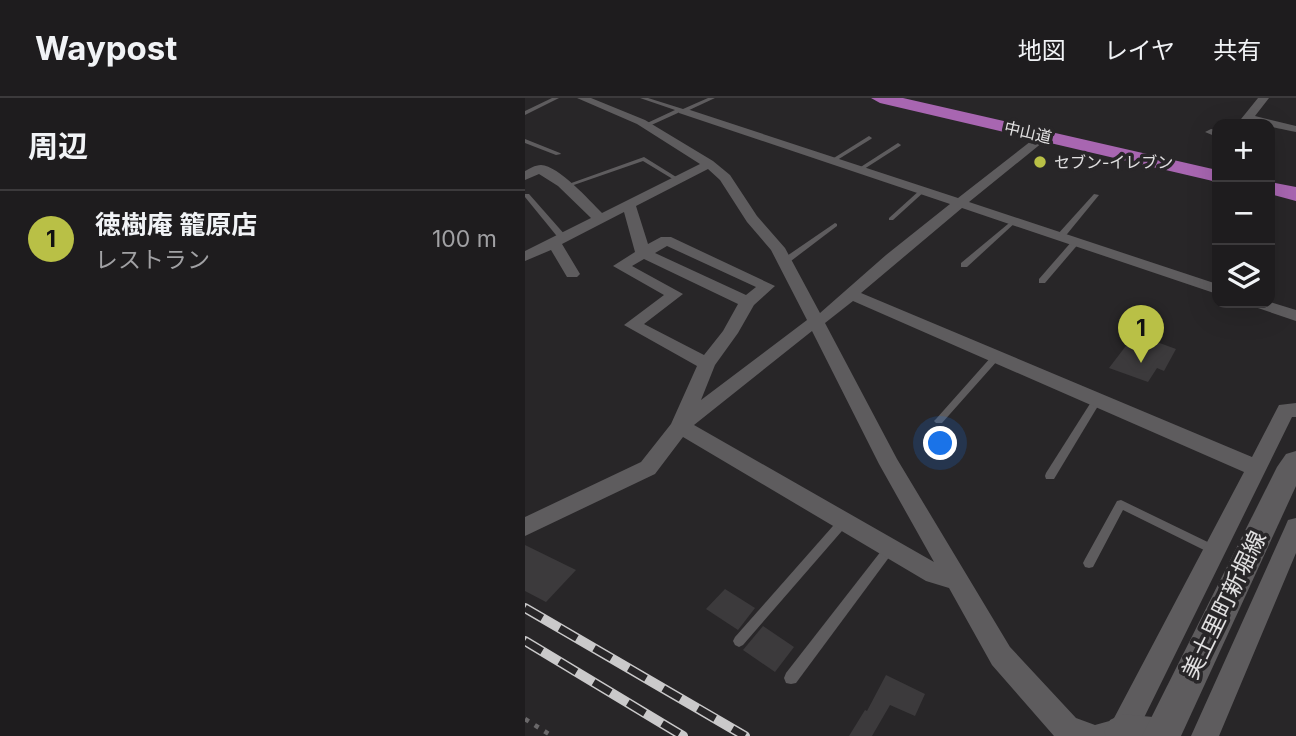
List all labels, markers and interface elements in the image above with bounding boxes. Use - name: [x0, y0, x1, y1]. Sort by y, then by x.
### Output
- text: Waypost: [35, 28, 177, 68]
- text: 地図: [1018, 36, 1066, 65]
- text: レイヤ: [1104, 36, 1175, 65]
- text: 共有: [1213, 36, 1261, 65]
- street label: 中山道: [1002, 117, 1054, 147]
- map controls: [1212, 119, 1275, 308]
- button: +: [1212, 119, 1275, 182]
- text: 周辺: [28, 128, 88, 164]
- place label: セブン-イレブン: [1054, 152, 1173, 172]
- marker: セブン-イレブン: [1032, 154, 1048, 170]
- button: −: [1212, 182, 1275, 245]
- text: 徳樹庵 籠原店: [95, 209, 257, 240]
- text: 1: [46, 225, 56, 253]
- text: 100 m: [432, 225, 497, 253]
- button: layers: [1212, 245, 1275, 308]
- text: レストラン: [95, 246, 210, 274]
- pin: 1: [1118, 305, 1164, 363]
- your location: [923, 426, 957, 460]
- street label: 美土里町新堀線: [1176, 527, 1272, 683]

